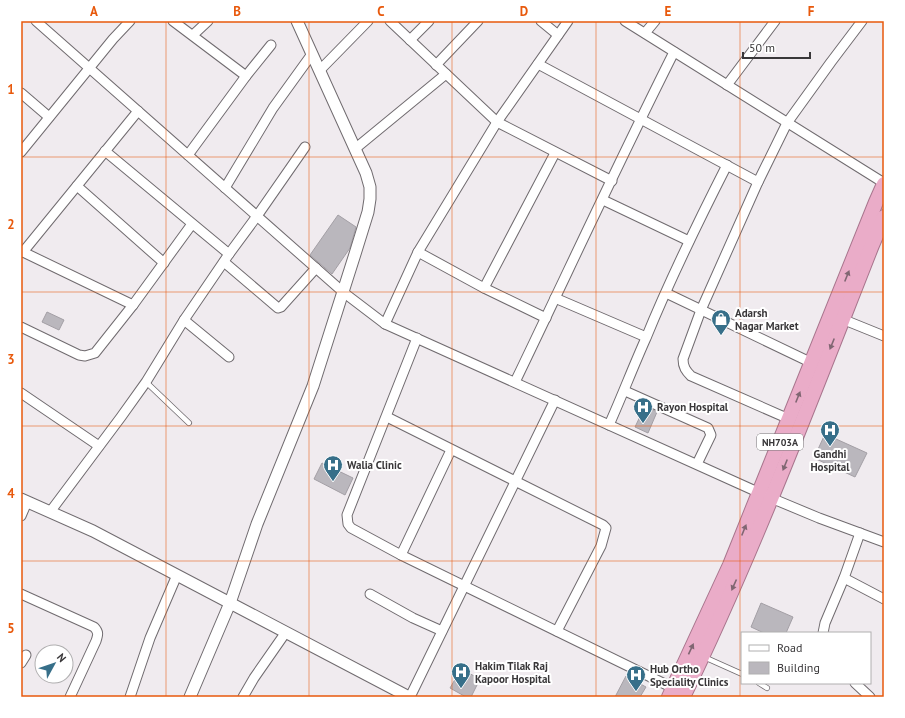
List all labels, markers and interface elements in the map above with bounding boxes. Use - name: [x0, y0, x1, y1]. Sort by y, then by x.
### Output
- text: A: [90, 3, 98, 20]
- text: B: [233, 3, 241, 20]
- text: C: [377, 3, 385, 20]
- text: D: [520, 3, 528, 20]
- text: E: [665, 3, 672, 20]
- text: F: [808, 3, 815, 20]
- scale bar: [743, 34, 810, 60]
- text: 50 m: [749, 40, 775, 55]
- text: 1: [7, 81, 15, 98]
- text: 2: [7, 216, 15, 233]
- one-way arrow: [844, 270, 850, 282]
- place label: Adarsh Nagar Market: [735, 306, 799, 333]
- shop icon: Adarsh Nagar Market: [710, 308, 732, 336]
- one-way arrow: [829, 338, 835, 350]
- text: 3: [7, 351, 15, 368]
- one-way arrow: [795, 391, 801, 402]
- hospital icon: Rayon Hospital: [632, 396, 654, 424]
- place label: Rayon Hospital: [657, 400, 729, 414]
- hospital icon: Gandhi Hospital: [819, 419, 841, 447]
- road number: NH703A: [757, 434, 803, 450]
- place label: Gandhi Hospital: [810, 447, 850, 474]
- hospital icon: Walia Clinic: [322, 454, 344, 482]
- place label: Walia Clinic: [347, 458, 402, 472]
- one-way arrow: [781, 459, 787, 471]
- text: 4: [7, 485, 15, 502]
- one-way arrow: [741, 525, 747, 536]
- one-way arrow: [731, 579, 737, 590]
- text: 5: [7, 620, 15, 637]
- legend: [741, 632, 871, 684]
- text: Road: [777, 640, 802, 655]
- one-way arrow: [688, 643, 694, 655]
- north arrow: [34, 644, 74, 684]
- text: N: [54, 650, 69, 665]
- place label: Hakim Tilak Raj Kapoor Hospital: [475, 659, 551, 686]
- text: Building: [777, 660, 820, 675]
- hospital icon: Hakim Tilak Raj Kapoor Hospital: [450, 661, 472, 689]
- place label: Hub Ortho Speciality Clinics: [650, 662, 729, 689]
- hospital icon: Hub Ortho Speciality Clinics: [625, 664, 647, 692]

